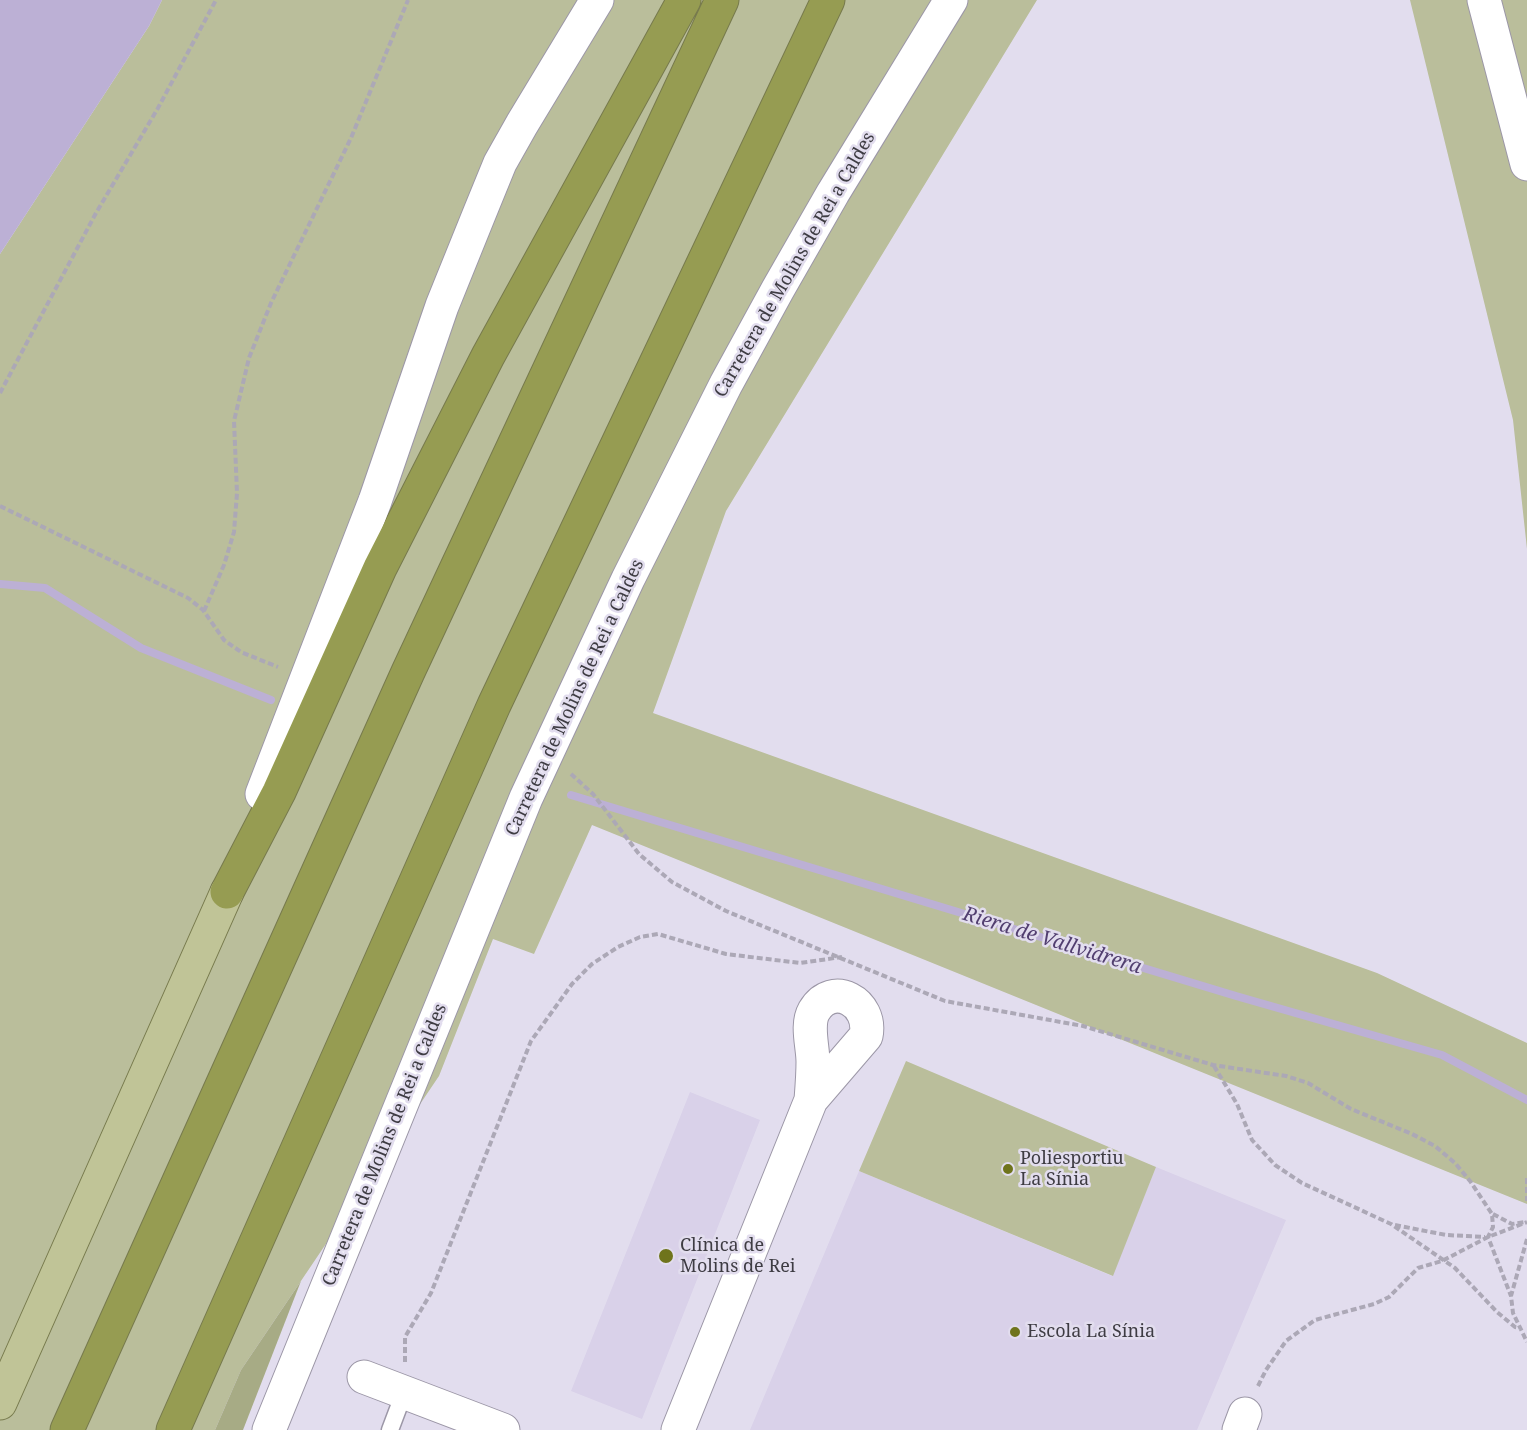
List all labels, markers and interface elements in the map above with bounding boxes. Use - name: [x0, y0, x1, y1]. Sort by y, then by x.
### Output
- street label: Carretera de Molins de Rei a Caldes: [710, 129, 880, 401]
- street label: Carretera de Molins de Rei a Caldes: [501, 556, 649, 840]
- water label: Riera de Vallvidrera: [960, 902, 1144, 980]
- street label: Carretera de Molins de Rei a Caldes: [318, 1001, 452, 1289]
- place label: Poliesportiu La Sínia: [1020, 1148, 1124, 1190]
- marker: Poliesportiu La Sínia: [1001, 1162, 1015, 1176]
- place label: Clínica de Molins de Rei: [680, 1235, 796, 1278]
- marker: Clínica de Molins de Rei: [657, 1247, 675, 1265]
- place label: Escola La Sínia: [1027, 1321, 1155, 1343]
- marker: Escola La Sínia: [1008, 1325, 1022, 1339]

